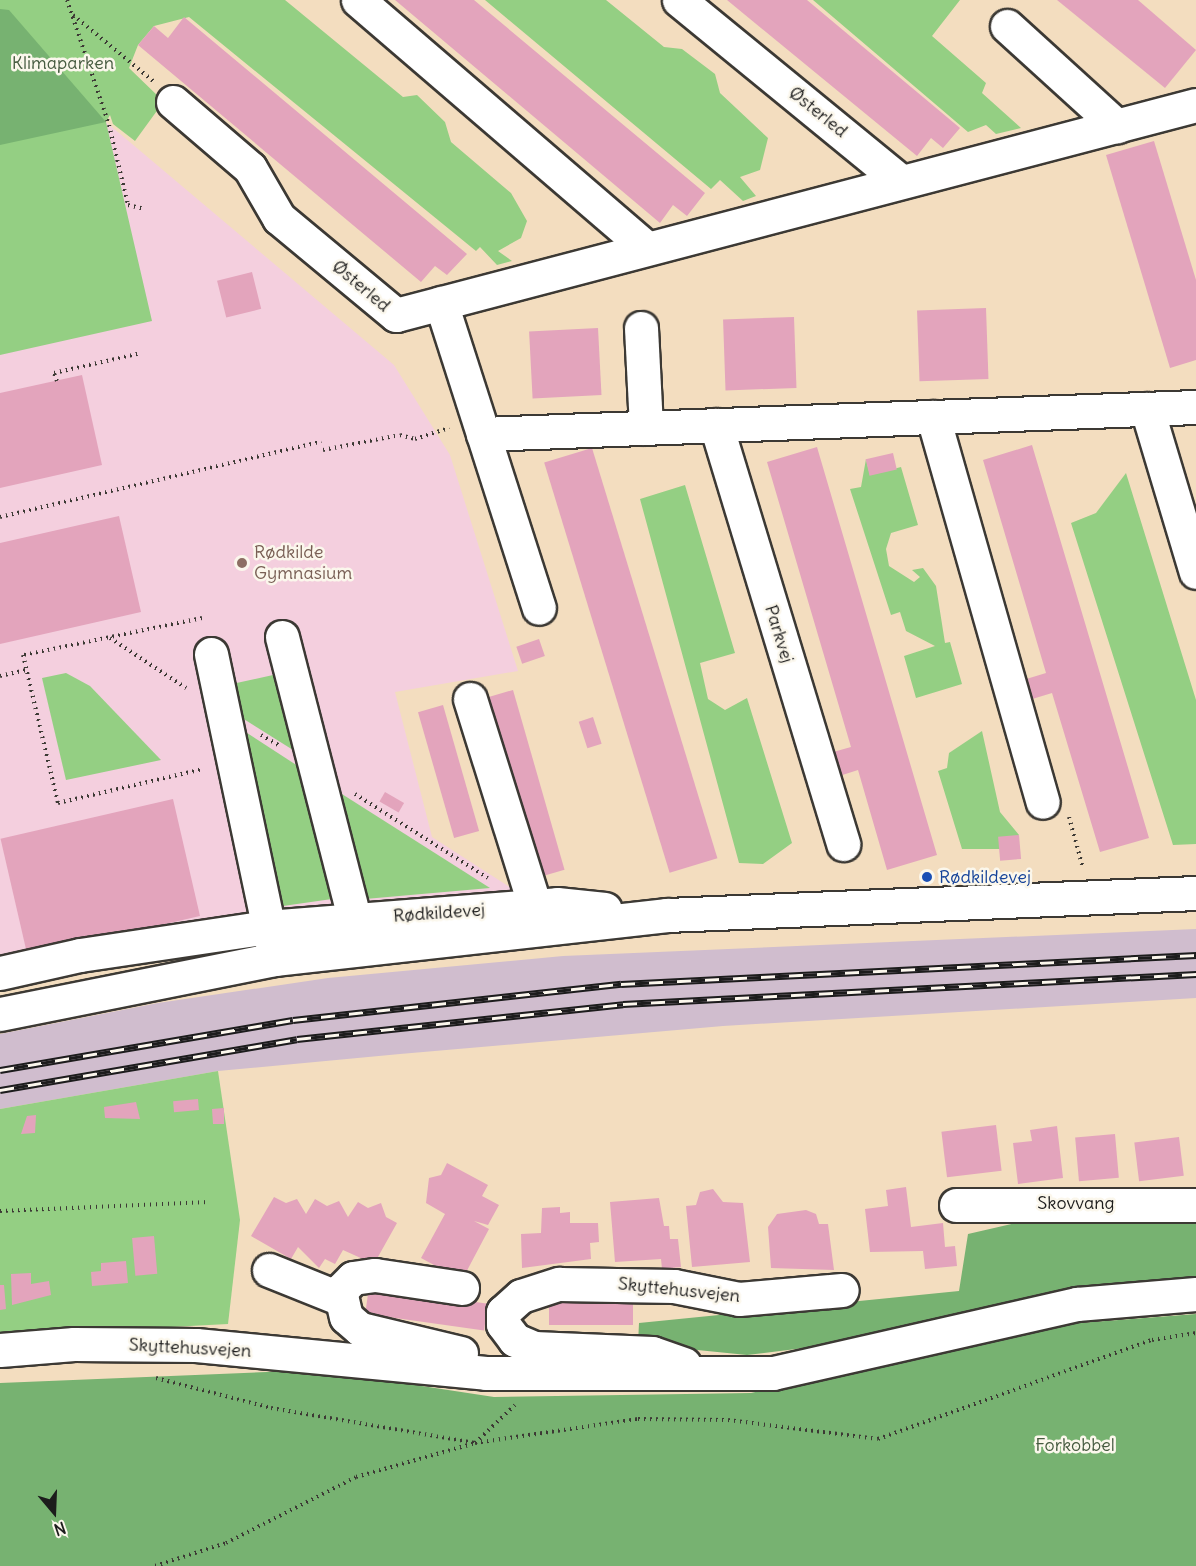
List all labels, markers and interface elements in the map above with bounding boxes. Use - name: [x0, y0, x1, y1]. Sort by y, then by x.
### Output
- park label: Klimaparken: [12, 52, 114, 74]
- street label: Østerled: [784, 82, 852, 142]
- street label: Østerled: [328, 256, 394, 316]
- place label: Rødkilde Gymnasium: [254, 542, 352, 584]
- marker: Rødkilde Gymnasium: [235, 556, 249, 570]
- street label: Parkvej: [760, 602, 798, 666]
- place label: Rødkildevej: [939, 866, 1031, 888]
- marker: Rødkildevej: [920, 870, 934, 884]
- street label: Rødkildevej: [392, 899, 486, 927]
- street label: Skovvang: [1037, 1192, 1115, 1214]
- street label: Skyttehusvejen: [617, 1273, 741, 1307]
- street label: Skyttehusvejen: [128, 1334, 252, 1362]
- park label: Forkobbel: [1035, 1434, 1115, 1456]
- north arrow: [24, 1482, 84, 1542]
- text: N: [51, 1518, 68, 1540]

